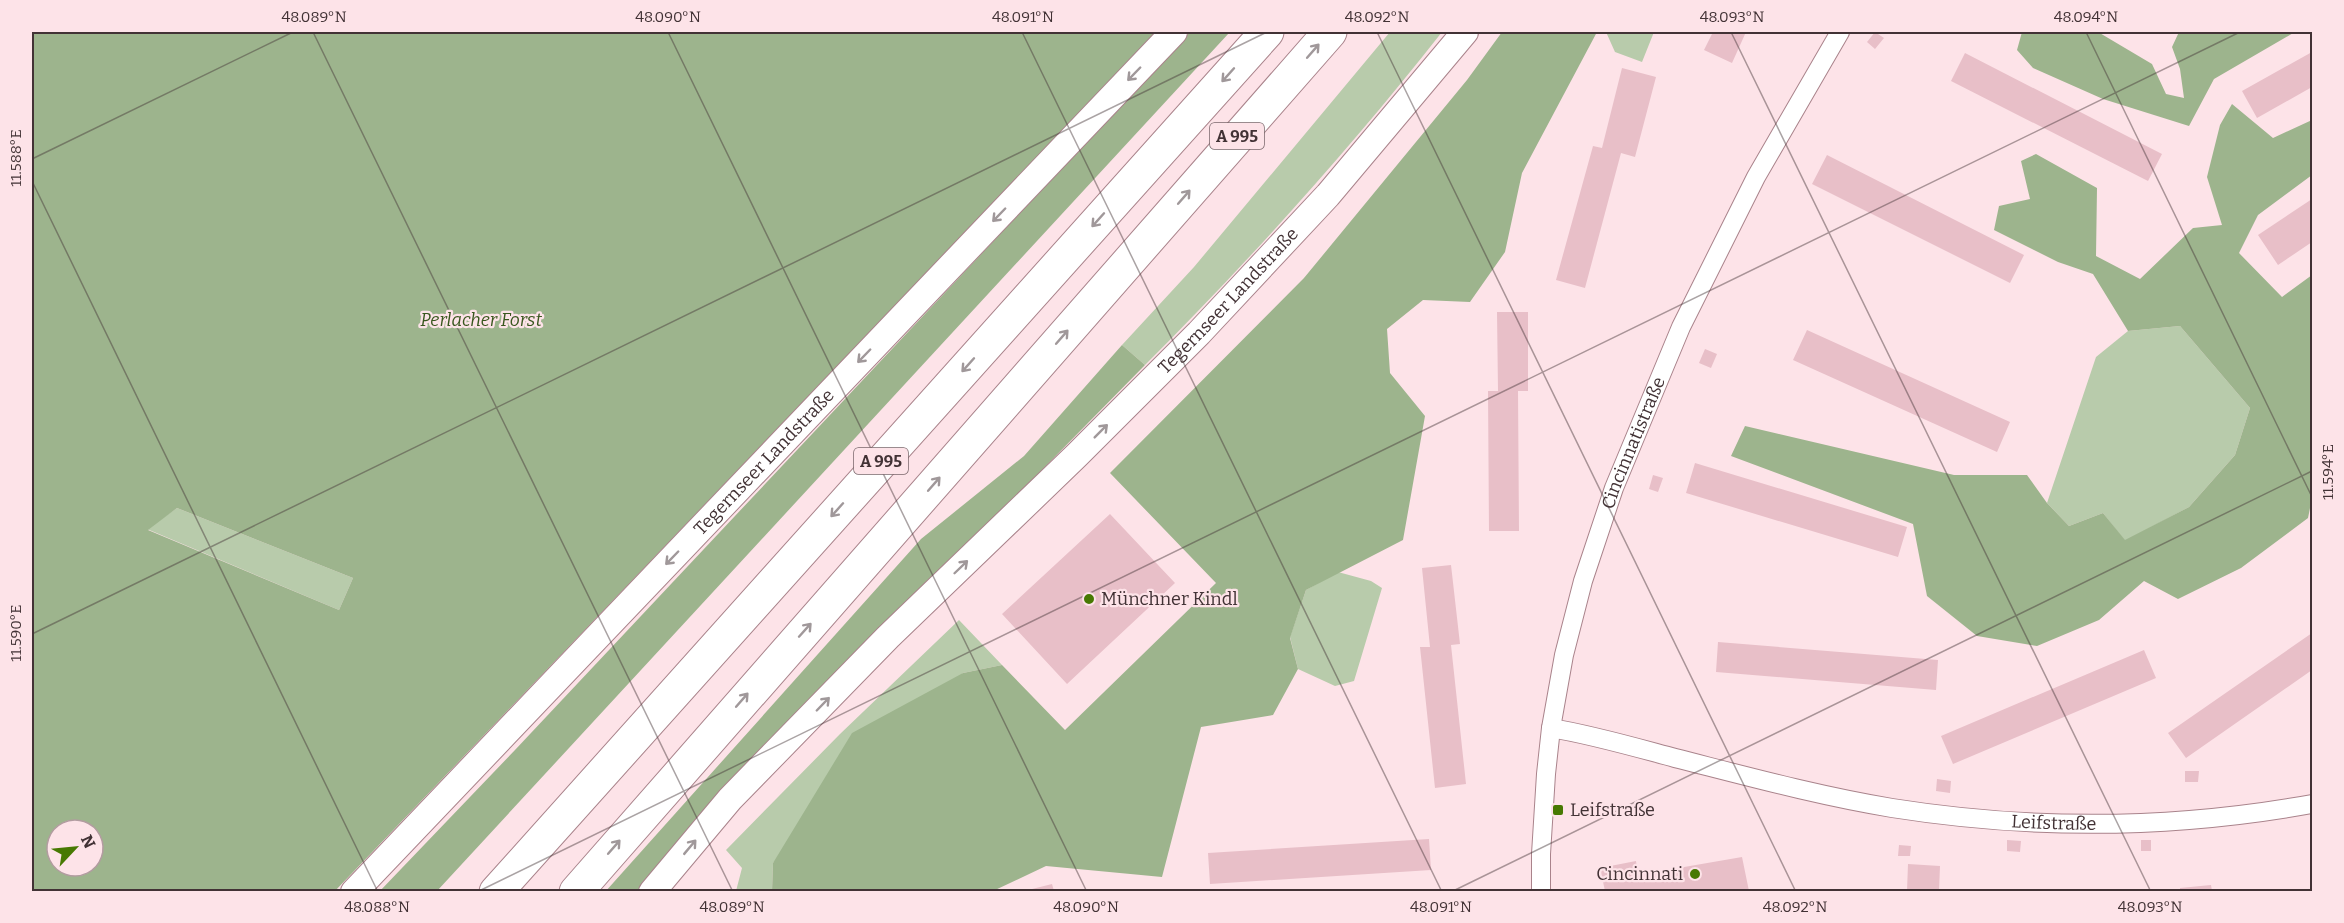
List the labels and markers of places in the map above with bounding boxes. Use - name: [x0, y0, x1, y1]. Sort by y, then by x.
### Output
- place label: Münchner Kindl: [1101, 588, 1238, 610]
- marker: Münchner Kindl: [1082, 592, 1096, 606]
- place label: Leifstraße: [1570, 799, 1655, 821]
- marker: Leifstraße: [1551, 803, 1565, 817]
- place label: Cincinnati: [1596, 863, 1683, 885]
- marker: Cincinnati: [1688, 867, 1702, 881]

